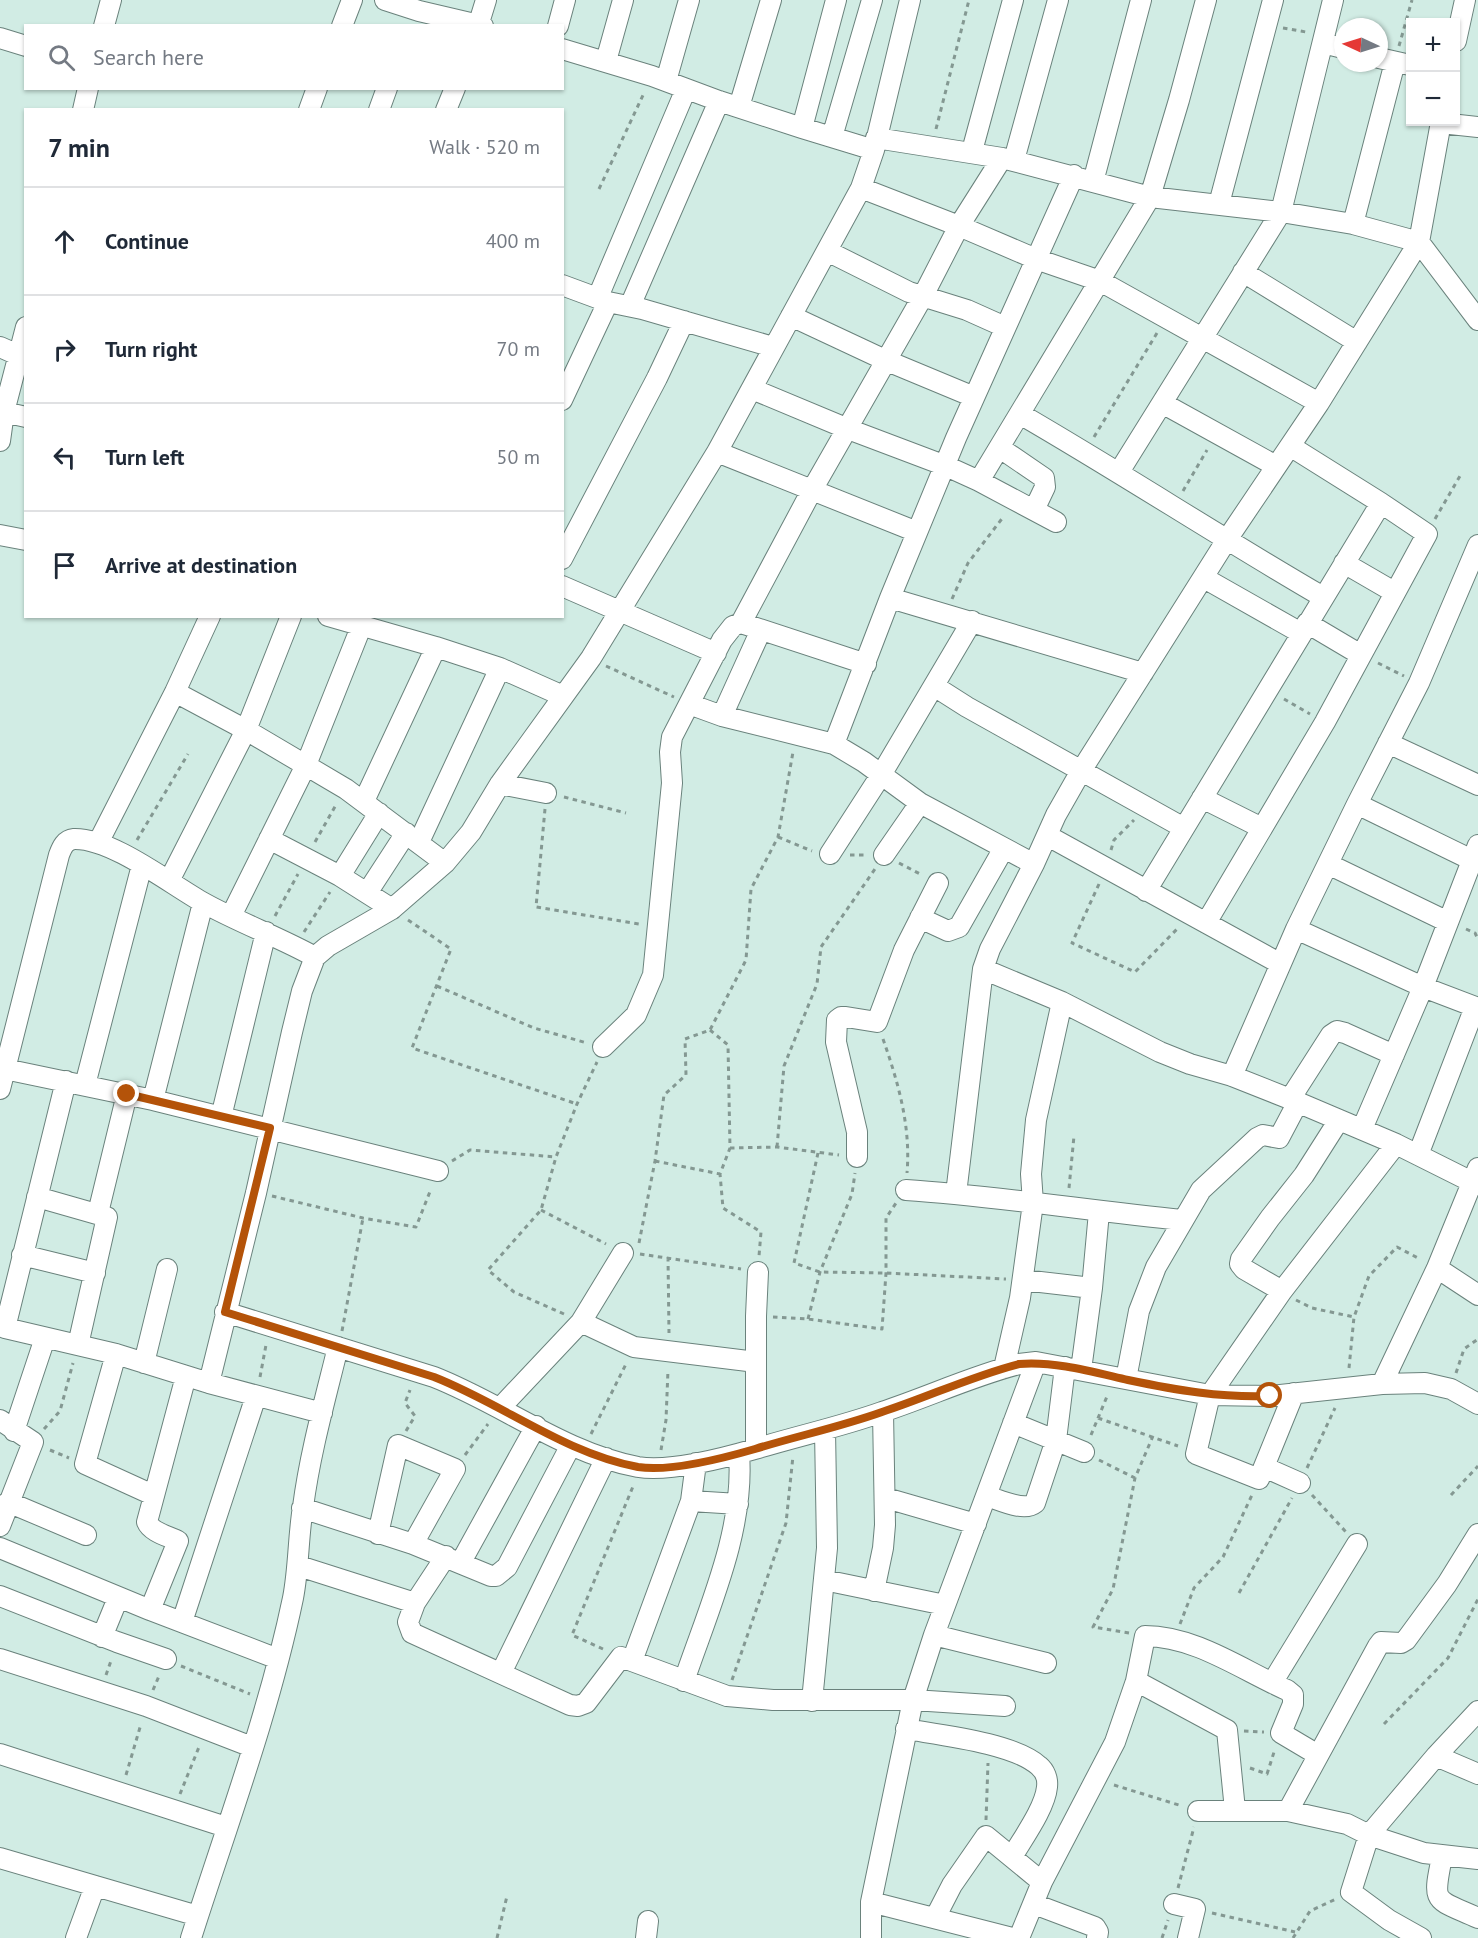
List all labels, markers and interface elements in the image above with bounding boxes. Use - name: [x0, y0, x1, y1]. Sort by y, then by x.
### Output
- north arrow: [1334, 18, 1388, 72]
- map controls: [1406, 18, 1460, 126]
- button: +: [1406, 18, 1460, 72]
- search box: [24, 24, 564, 90]
- icon: search: [45, 41, 78, 74]
- text: Search here: [93, 43, 204, 71]
- button: −: [1406, 72, 1460, 126]
- text: 7 min: [48, 131, 110, 164]
- text: Walk · 520 m: [429, 134, 540, 160]
- icon: ahead: [48, 225, 81, 258]
- text: Continue: [105, 227, 189, 255]
- text: 400 m: [486, 228, 540, 254]
- icon: right: [48, 333, 81, 366]
- text: Turn right: [105, 335, 197, 363]
- text: 70 m: [497, 336, 540, 362]
- icon: left: [48, 441, 81, 474]
- text: Turn left: [105, 443, 185, 471]
- text: 50 m: [497, 444, 540, 470]
- icon: arrive: [48, 549, 81, 582]
- text: Arrive at destination: [105, 551, 297, 579]
- route end: [113, 1080, 139, 1106]
- route start: [1256, 1382, 1282, 1408]

